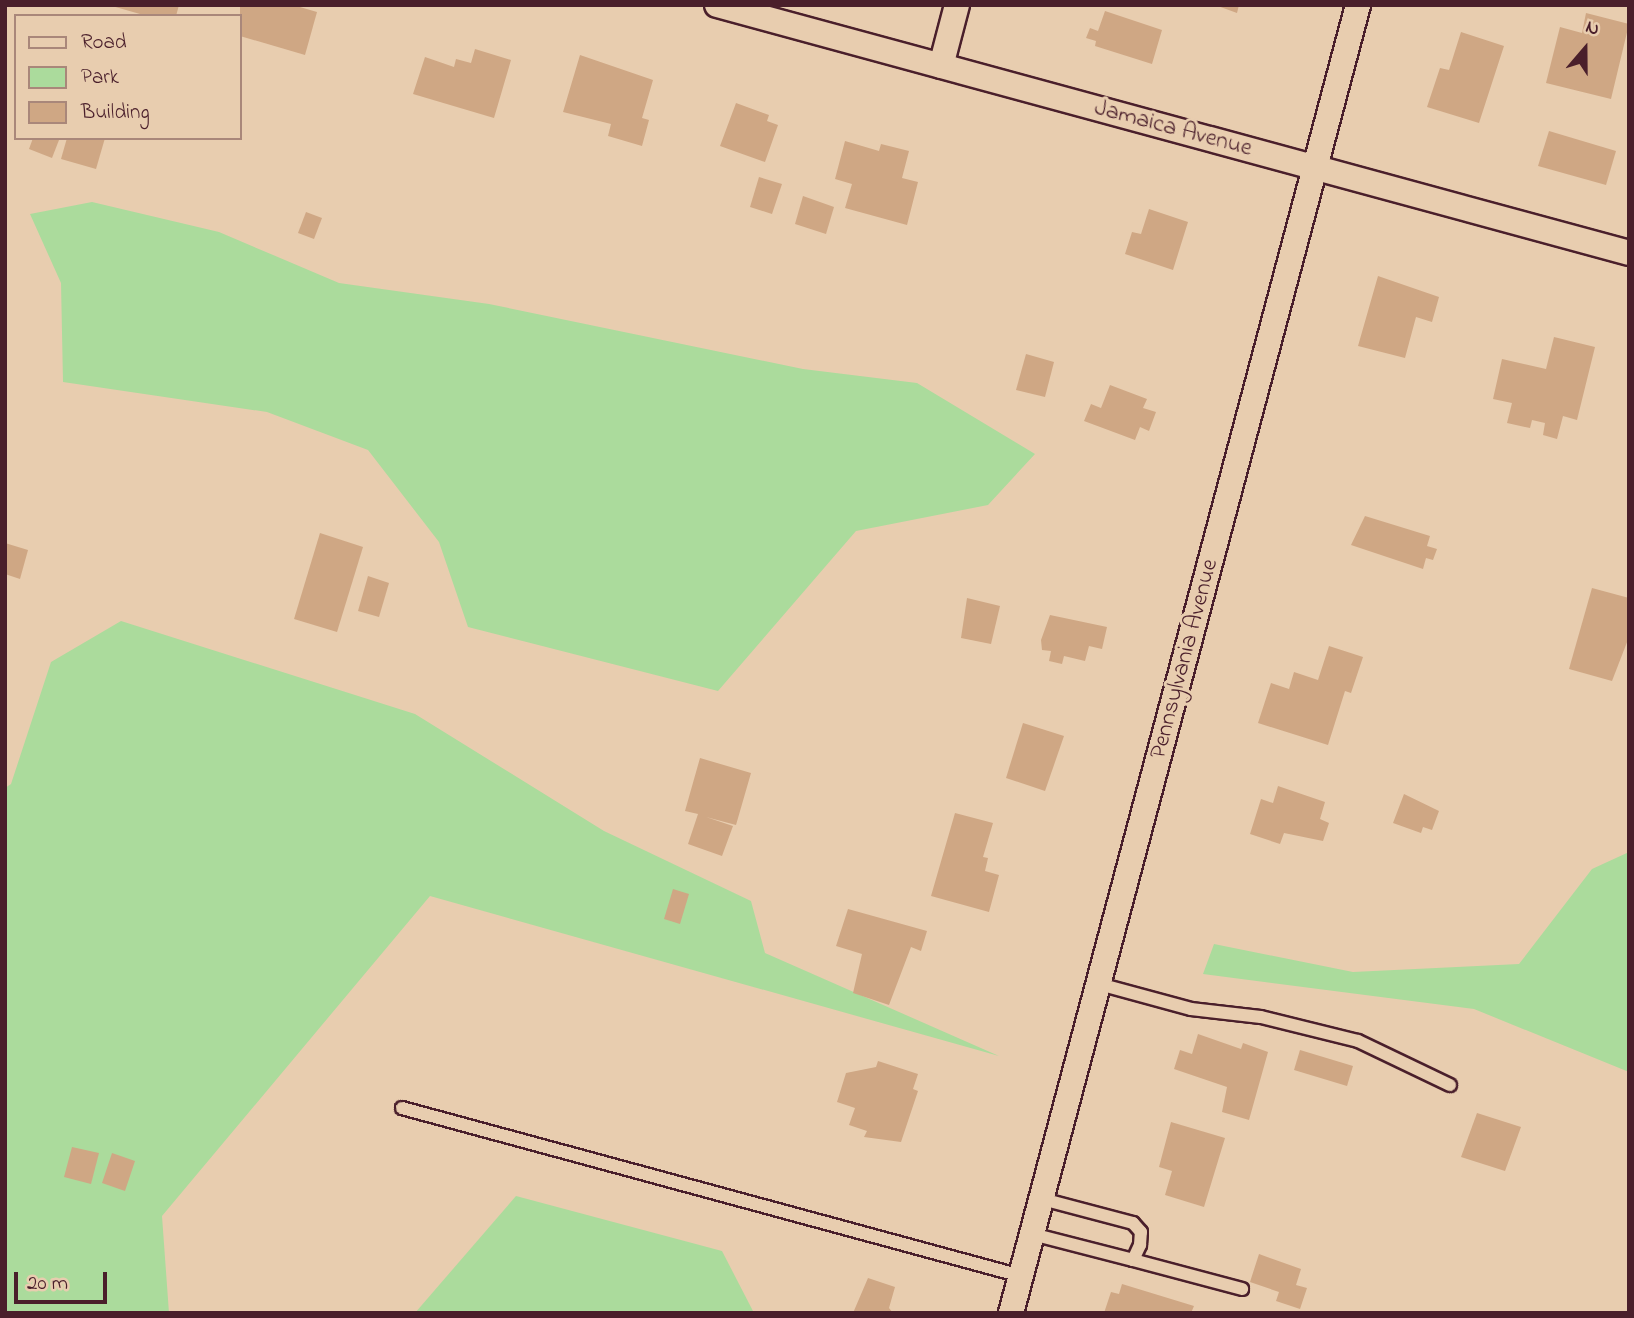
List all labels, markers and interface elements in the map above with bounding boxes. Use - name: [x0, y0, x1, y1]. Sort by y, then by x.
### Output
- legend: [14, 14, 242, 140]
- north arrow: [1550, 14, 1620, 84]
- text: N: [1582, 14, 1603, 44]
- text: Road: [81, 28, 127, 58]
- text: Park: [81, 63, 119, 93]
- street label: Jamaica Avenue: [1091, 94, 1255, 164]
- text: Building: [81, 98, 150, 128]
- street label: Pennsylvania Avenue: [1144, 556, 1226, 762]
- scale bar: [18, 1258, 110, 1302]
- text: 20 m: [27, 1269, 68, 1299]

